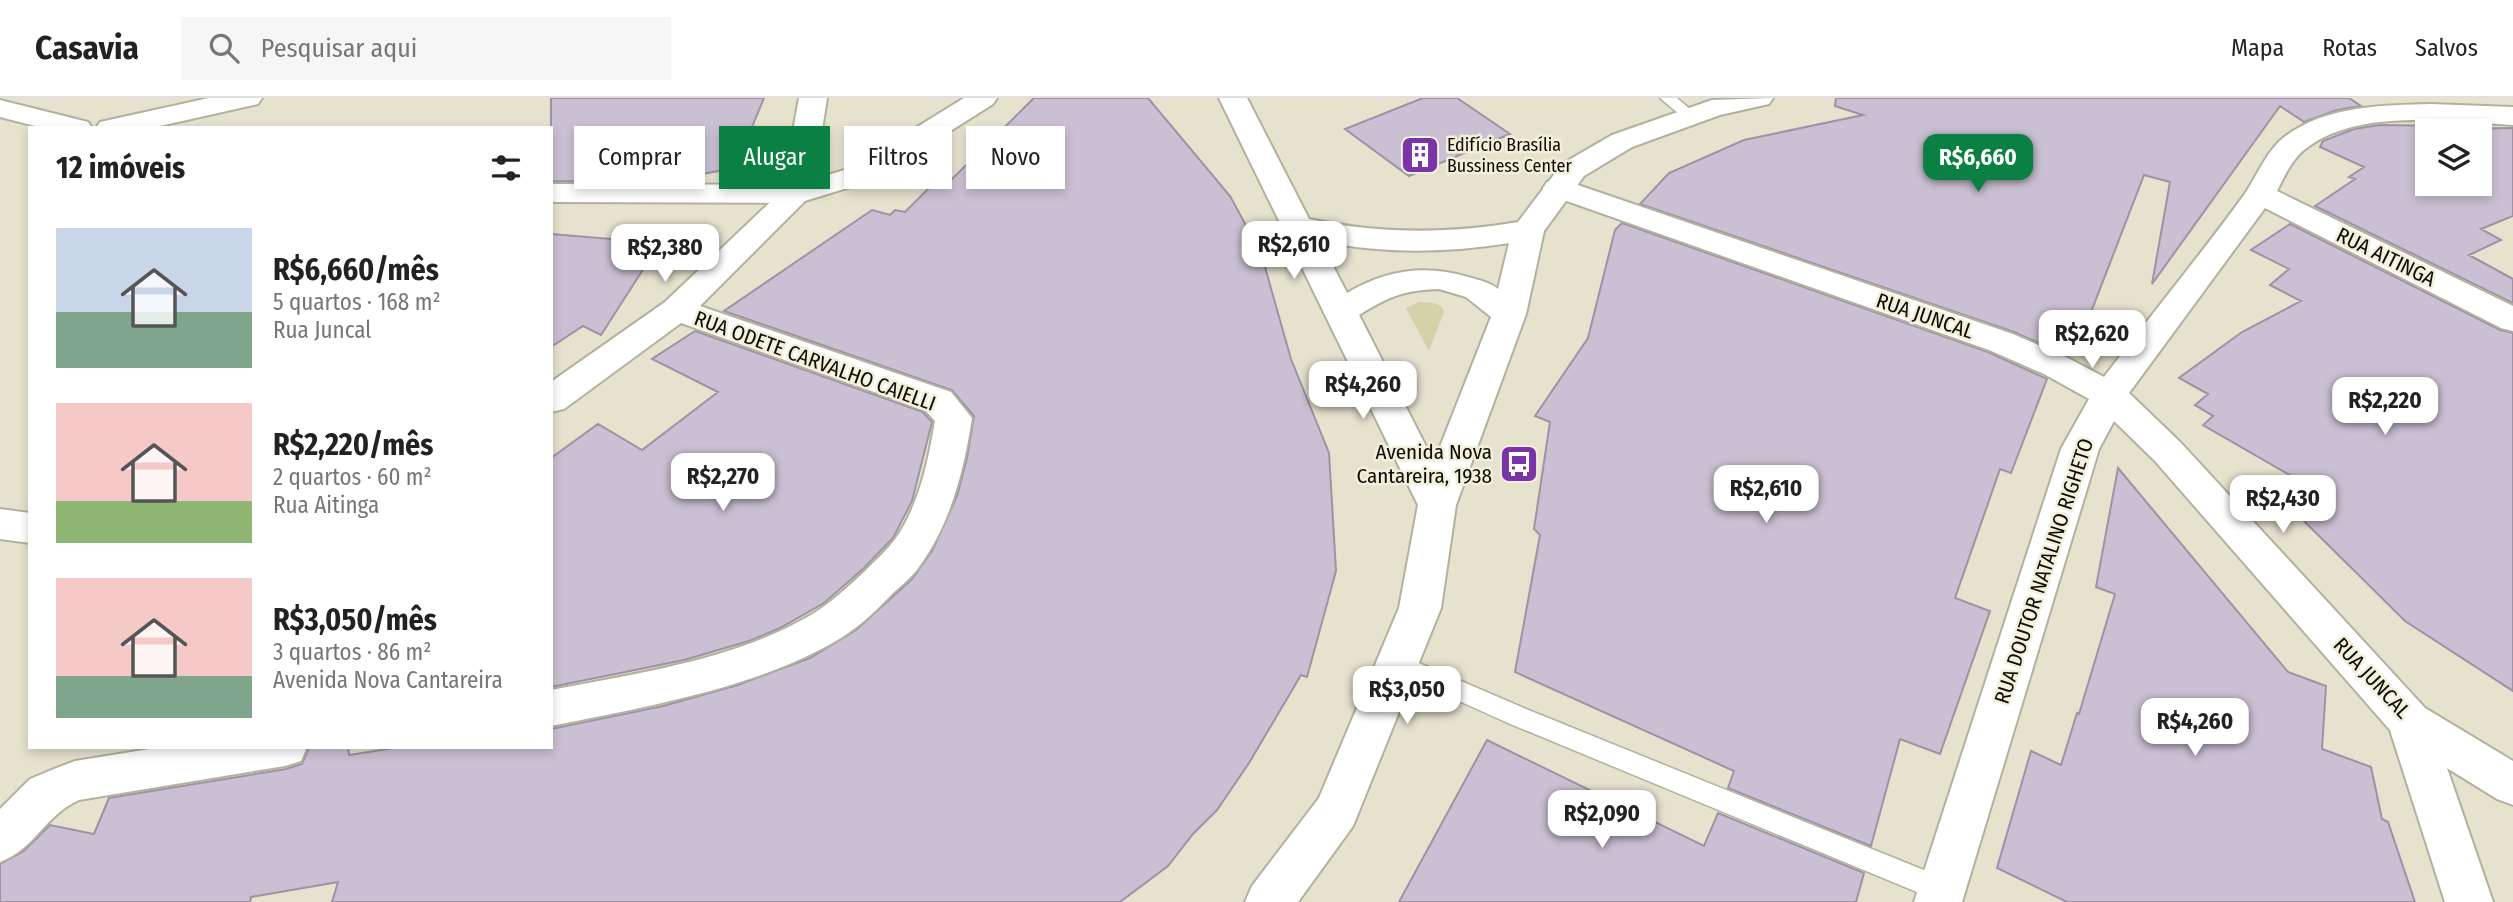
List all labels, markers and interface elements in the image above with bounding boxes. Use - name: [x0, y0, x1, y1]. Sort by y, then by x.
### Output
- search box: [181, 17, 671, 80]
- text: Casavia: [35, 28, 139, 68]
- icon: search: [205, 29, 243, 67]
- text: Pesquisar aqui: [261, 33, 417, 64]
- text: Mapa: [2231, 34, 2284, 62]
- text: Rotas: [2322, 34, 2377, 62]
- text: Salvos: [2415, 34, 2478, 62]
- map controls: [2415, 119, 2492, 196]
- button: layers: [2415, 119, 2492, 196]
- chip: Comprar: [574, 126, 705, 189]
- chip: Alugar: [719, 126, 830, 189]
- chip: Filtros: [844, 126, 952, 189]
- chip: Novo: [966, 126, 1065, 189]
- building icon: Edifício Brasília Bussiness Center: [1399, 134, 1441, 176]
- place label: Edifício Brasília Bussiness Center: [1447, 134, 1572, 177]
- pin: R$6,660: [1913, 134, 2043, 194]
- text: R$6,660: [1939, 143, 2017, 171]
- icon: filters: [487, 149, 525, 187]
- text: 12 imóveis: [56, 150, 185, 186]
- pin: R$2,610: [1229, 222, 1359, 281]
- street label: RUA AITINGA: [2332, 222, 2440, 292]
- pin: R$2,380: [600, 225, 730, 284]
- text: R$2,610: [1258, 230, 1330, 258]
- text: R$2,380: [627, 233, 703, 261]
- text: R$6,660/mês: [273, 252, 439, 288]
- icon: home: [112, 256, 196, 340]
- street label: RUA JUNCAL: [1873, 287, 1978, 345]
- text: 5 quartos · 168 m²: [273, 288, 441, 316]
- street label: RUA ODETE CARVALHO CAIELLI: [691, 305, 939, 417]
- pin: R$2,620: [2027, 310, 2157, 370]
- text: Rua Juncal: [273, 316, 371, 344]
- text: R$2,620: [2055, 319, 2129, 347]
- pin: R$4,260: [1298, 362, 1428, 421]
- text: R$4,260: [1325, 370, 1401, 398]
- pin: R$2,220: [2320, 378, 2450, 437]
- text: R$2,220: [2348, 386, 2422, 414]
- text: R$2,220/mês: [273, 427, 433, 463]
- icon: home: [112, 431, 196, 515]
- street label: RUA DOUTOR NATALINO RIGHETO: [1989, 435, 2099, 707]
- place label: Avenida Nova Cantareira, 1938: [1357, 439, 1492, 489]
- bus stop icon: Avenida Nova Cantareira, 1938: [1498, 443, 1540, 485]
- pin: R$2,270: [658, 454, 788, 513]
- text: R$2,270: [687, 462, 759, 490]
- text: 2 quartos · 60 m²: [273, 463, 432, 491]
- pin: R$2,610: [1701, 466, 1831, 525]
- text: R$2,610: [1730, 474, 1802, 502]
- pin: R$2,430: [2218, 476, 2348, 535]
- text: R$2,430: [2246, 484, 2320, 512]
- text: Rua Aitinga: [273, 491, 379, 519]
- text: R$3,050/mês: [273, 602, 437, 638]
- icon: home: [112, 606, 196, 690]
- street label: RUA JUNCAL: [2328, 632, 2417, 724]
- text: 3 quartos · 86 m²: [273, 638, 431, 666]
- text: Avenida Nova Cantareira: [273, 666, 503, 694]
- pin: R$3,050: [1342, 666, 1472, 726]
- text: R$3,050: [1369, 675, 1445, 703]
- pin: R$4,260: [2130, 698, 2260, 758]
- text: R$4,260: [2157, 707, 2233, 735]
- pin: R$2,090: [1537, 790, 1667, 850]
- text: R$2,090: [1564, 799, 1640, 827]

